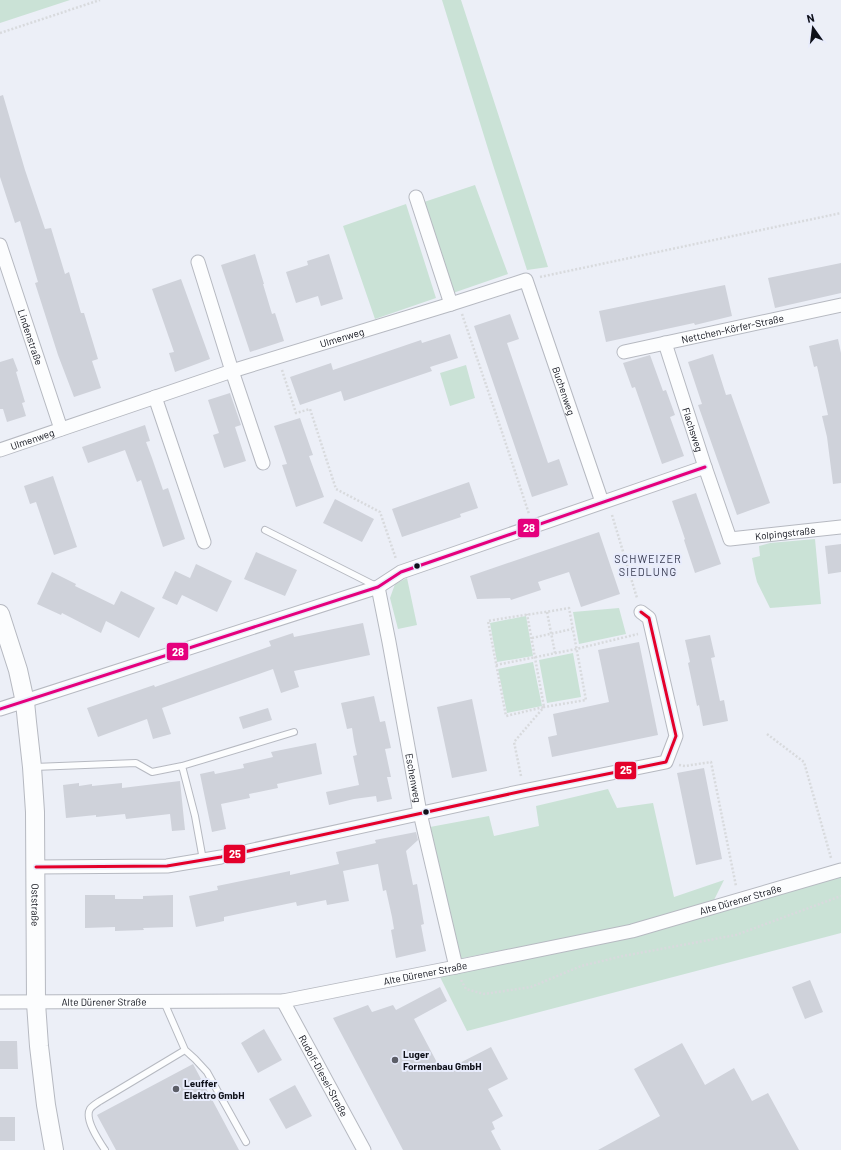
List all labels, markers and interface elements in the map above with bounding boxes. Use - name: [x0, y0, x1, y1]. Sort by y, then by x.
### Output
- north arrow: [793, 8, 833, 48]
- text: N: [805, 11, 816, 25]
- street label: Lindenstraße: [16, 308, 45, 366]
- street label: Nettchen-Körfer-Straße: [680, 312, 785, 345]
- street label: Ulmenweg: [318, 325, 365, 350]
- street label: Buchenweg: [550, 365, 578, 417]
- street label: Flachsweg: [680, 406, 706, 453]
- street label: Ulmenweg: [9, 426, 56, 452]
- line badge: 28: [517, 518, 540, 538]
- text: 28: [523, 521, 535, 534]
- street label: Kolpingstraße: [754, 524, 816, 542]
- district label: SCHWEIZER SIEDLUNG: [614, 552, 682, 578]
- unlabelled marker: [412, 561, 422, 571]
- line badge: 28: [166, 642, 189, 661]
- text: 28: [172, 645, 184, 658]
- street label: Eschenweg: [403, 752, 424, 803]
- line badge: 25: [614, 761, 637, 780]
- text: 25: [620, 763, 632, 776]
- unlabelled marker: [421, 807, 431, 817]
- line badge: 25: [223, 844, 246, 864]
- text: 25: [229, 847, 241, 860]
- street label: Alte Dürener Straße: [698, 882, 783, 917]
- street label: Oststraße: [29, 884, 42, 926]
- street label: Alte Dürener Straße: [382, 959, 468, 987]
- street label: Alte Dürener Straße: [61, 995, 147, 1008]
- street label: Rudolf-Diesel-Straße: [297, 1033, 351, 1119]
- place label: Luger Formenbau GmbH: [403, 1048, 481, 1072]
- marker: Luger Formenbau GmbH: [390, 1055, 400, 1065]
- place label: Leuffer Elektro GmbH: [184, 1077, 245, 1101]
- marker: Leuffer Elektro GmbH: [171, 1084, 181, 1094]

